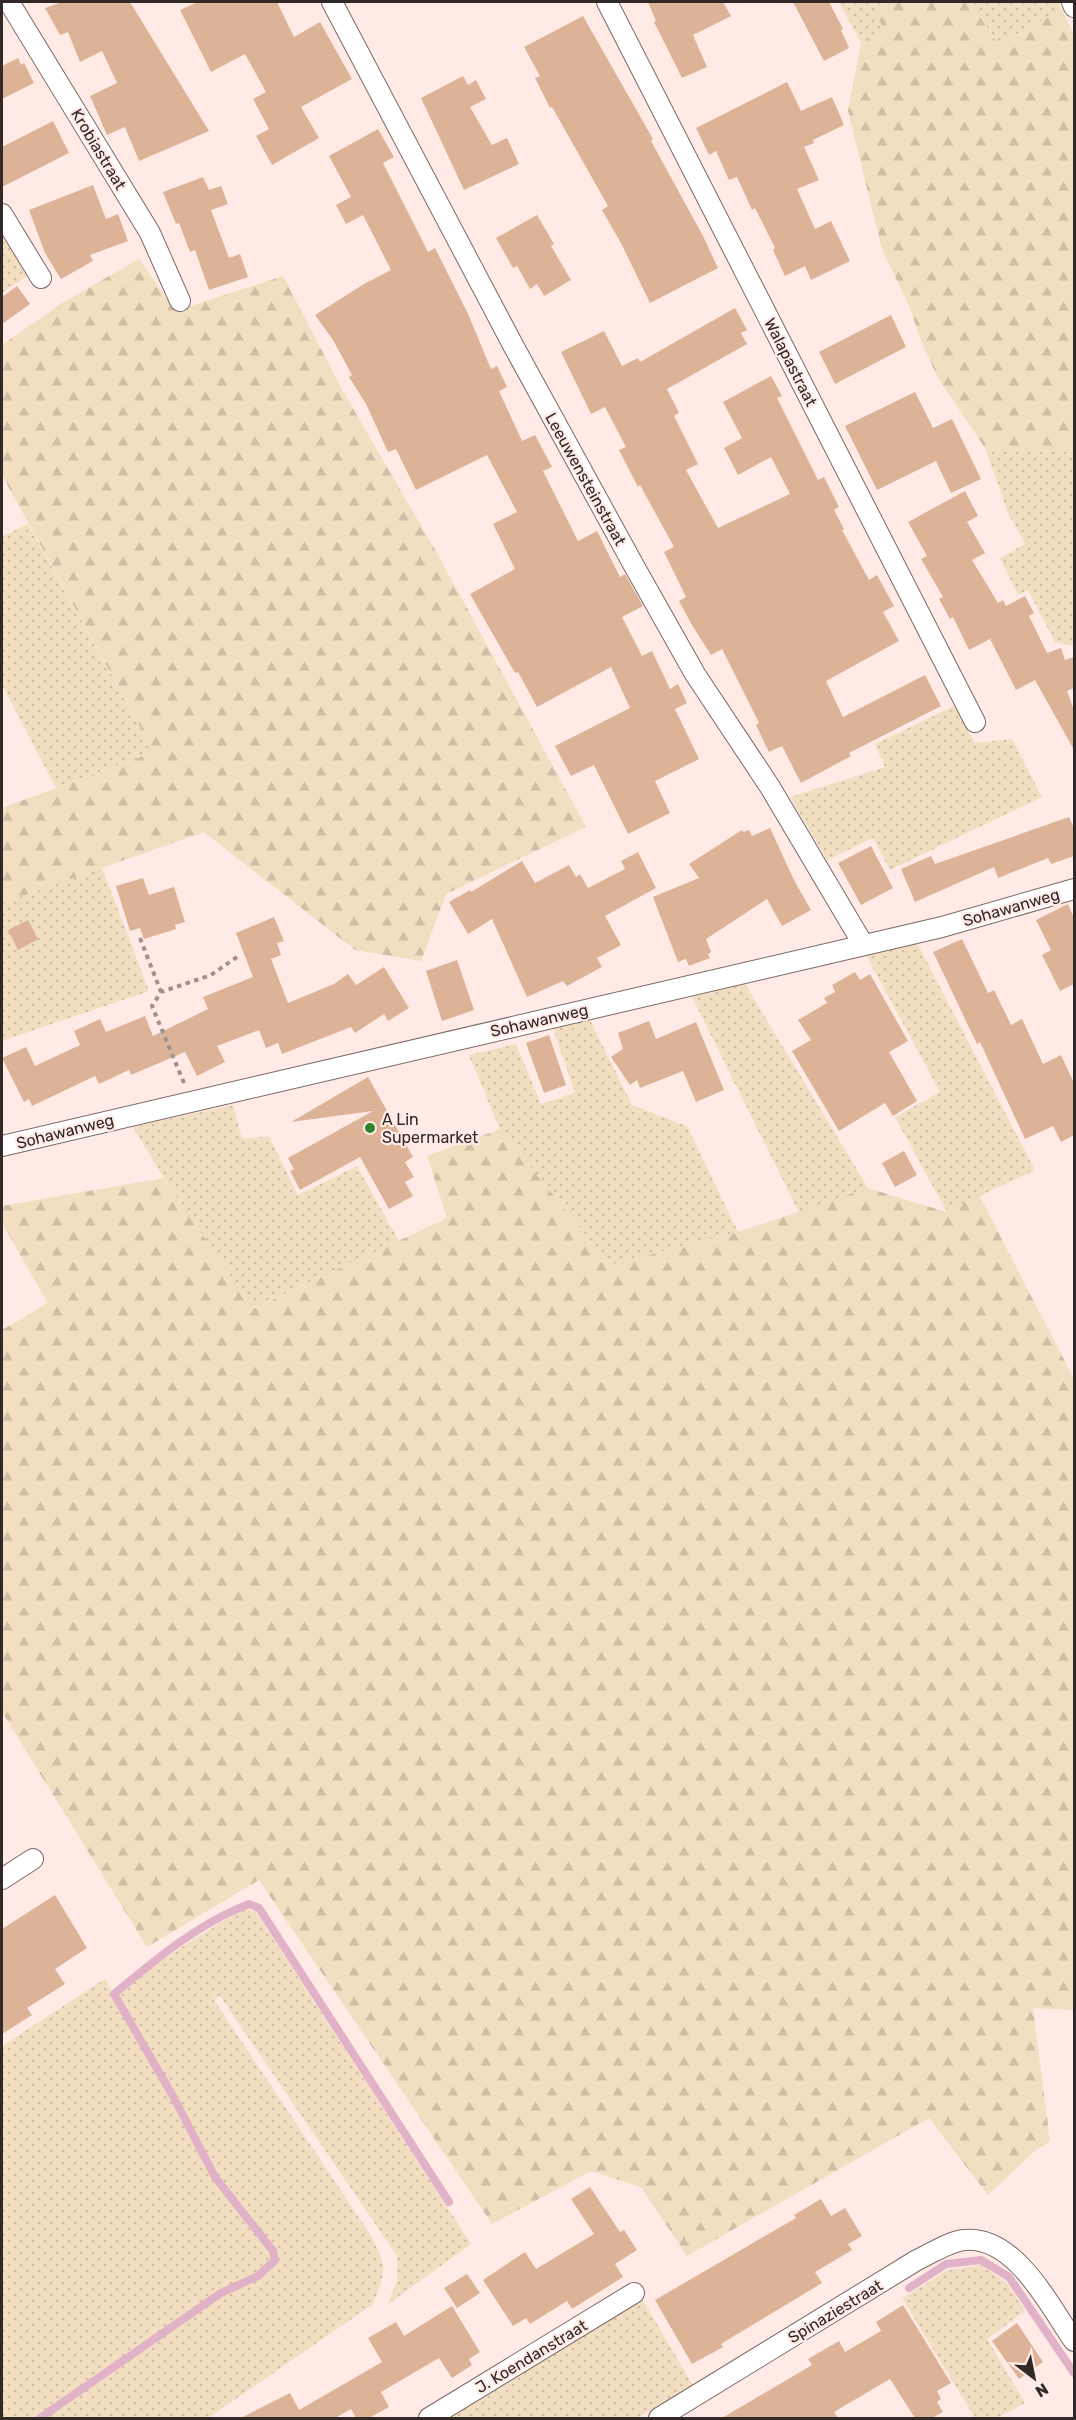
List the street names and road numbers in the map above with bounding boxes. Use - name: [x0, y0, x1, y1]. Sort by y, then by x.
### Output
- street label: Krobiastraat: [67, 105, 130, 193]
- street label: Walapastraat: [760, 315, 821, 410]
- street label: Leeuwensteinstraat: [541, 410, 630, 549]
- street label: Sohawanweg: [961, 885, 1062, 930]
- street label: Sohawanweg: [488, 1000, 590, 1041]
- street label: Sohawanweg: [14, 1110, 116, 1153]
- street label: Spinaziestraat: [784, 2276, 886, 2347]
- street label: J. Koendanstraat: [472, 2316, 591, 2397]

